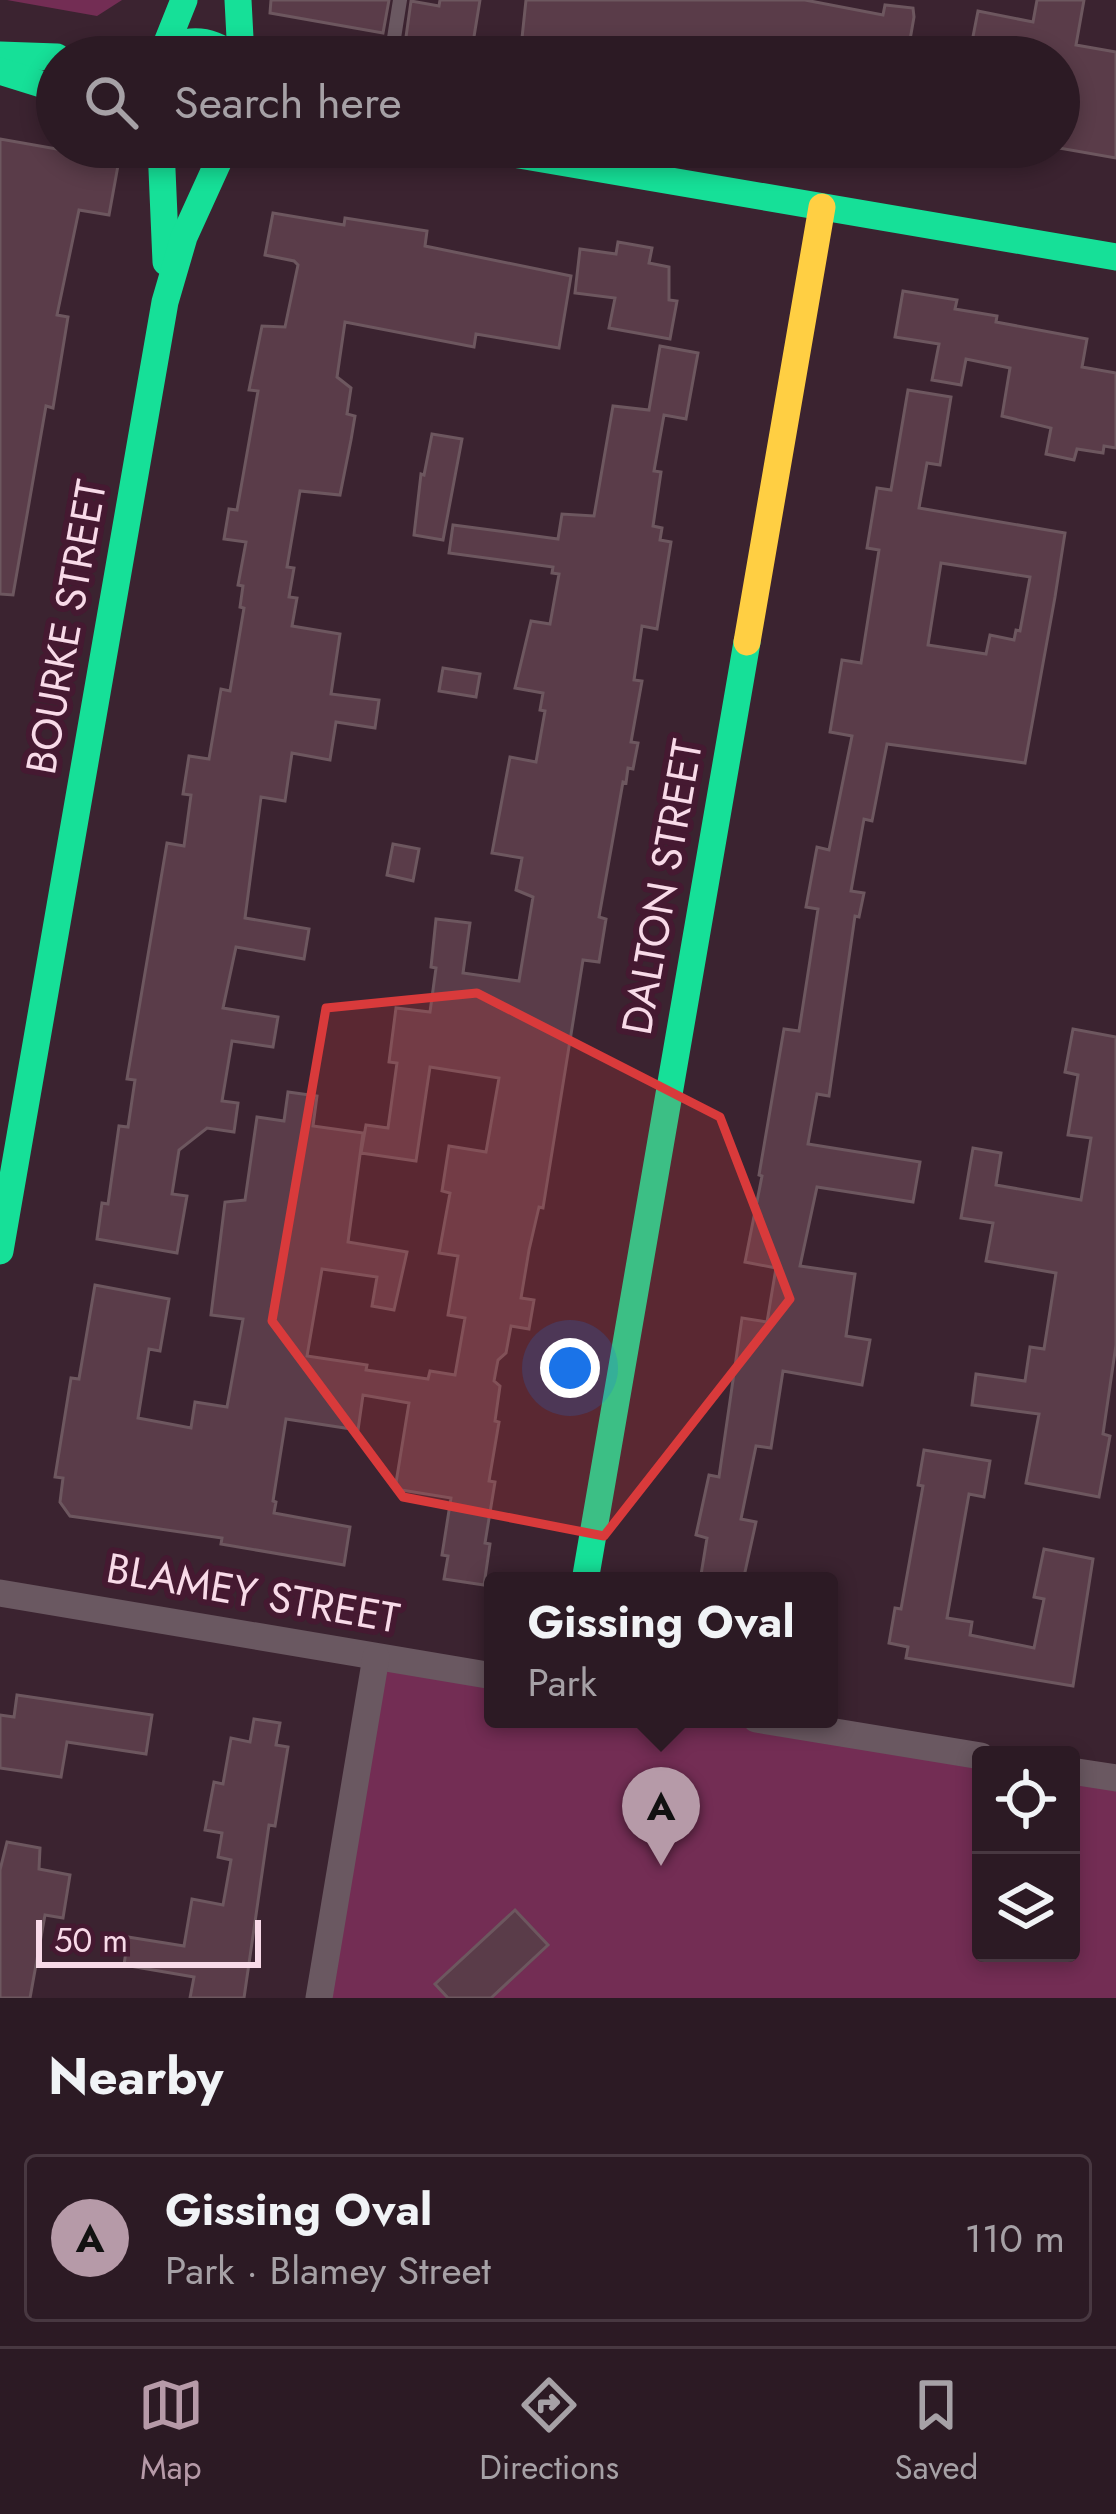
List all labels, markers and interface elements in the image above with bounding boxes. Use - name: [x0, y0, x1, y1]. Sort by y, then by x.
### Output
- search box: [36, 36, 1080, 168]
- icon: search: [78, 69, 144, 135]
- text: Search here: [174, 70, 402, 135]
- street label: BOURKE STREET: [10, 475, 122, 779]
- street label: DALTON STREET: [606, 734, 718, 1039]
- your location: [540, 1338, 600, 1398]
- street label: BLAMEY STREET: [102, 1537, 405, 1649]
- popup: [484, 1572, 838, 1728]
- text: Gissing Oval: [527, 1589, 795, 1654]
- text: Park: [527, 1654, 597, 1711]
- map controls: [972, 1746, 1080, 1962]
- button: locate: [972, 1746, 1080, 1854]
- pin: A: [622, 1767, 700, 1866]
- button: layers: [972, 1854, 1080, 1962]
- scale bar: [36, 1914, 261, 1967]
- text: 50 m: [54, 1917, 128, 1964]
- text: Nearby: [48, 2039, 223, 2113]
- text: Gissing Oval: [165, 2177, 432, 2242]
- text: A: [76, 2210, 104, 2267]
- text: 110 m: [964, 2210, 1065, 2267]
- text: Park · Blamey Street: [165, 2242, 491, 2299]
- tab: Map: [138, 2372, 204, 2491]
- tab: Directions: [479, 2372, 619, 2491]
- tab: Saved: [895, 2372, 978, 2491]

